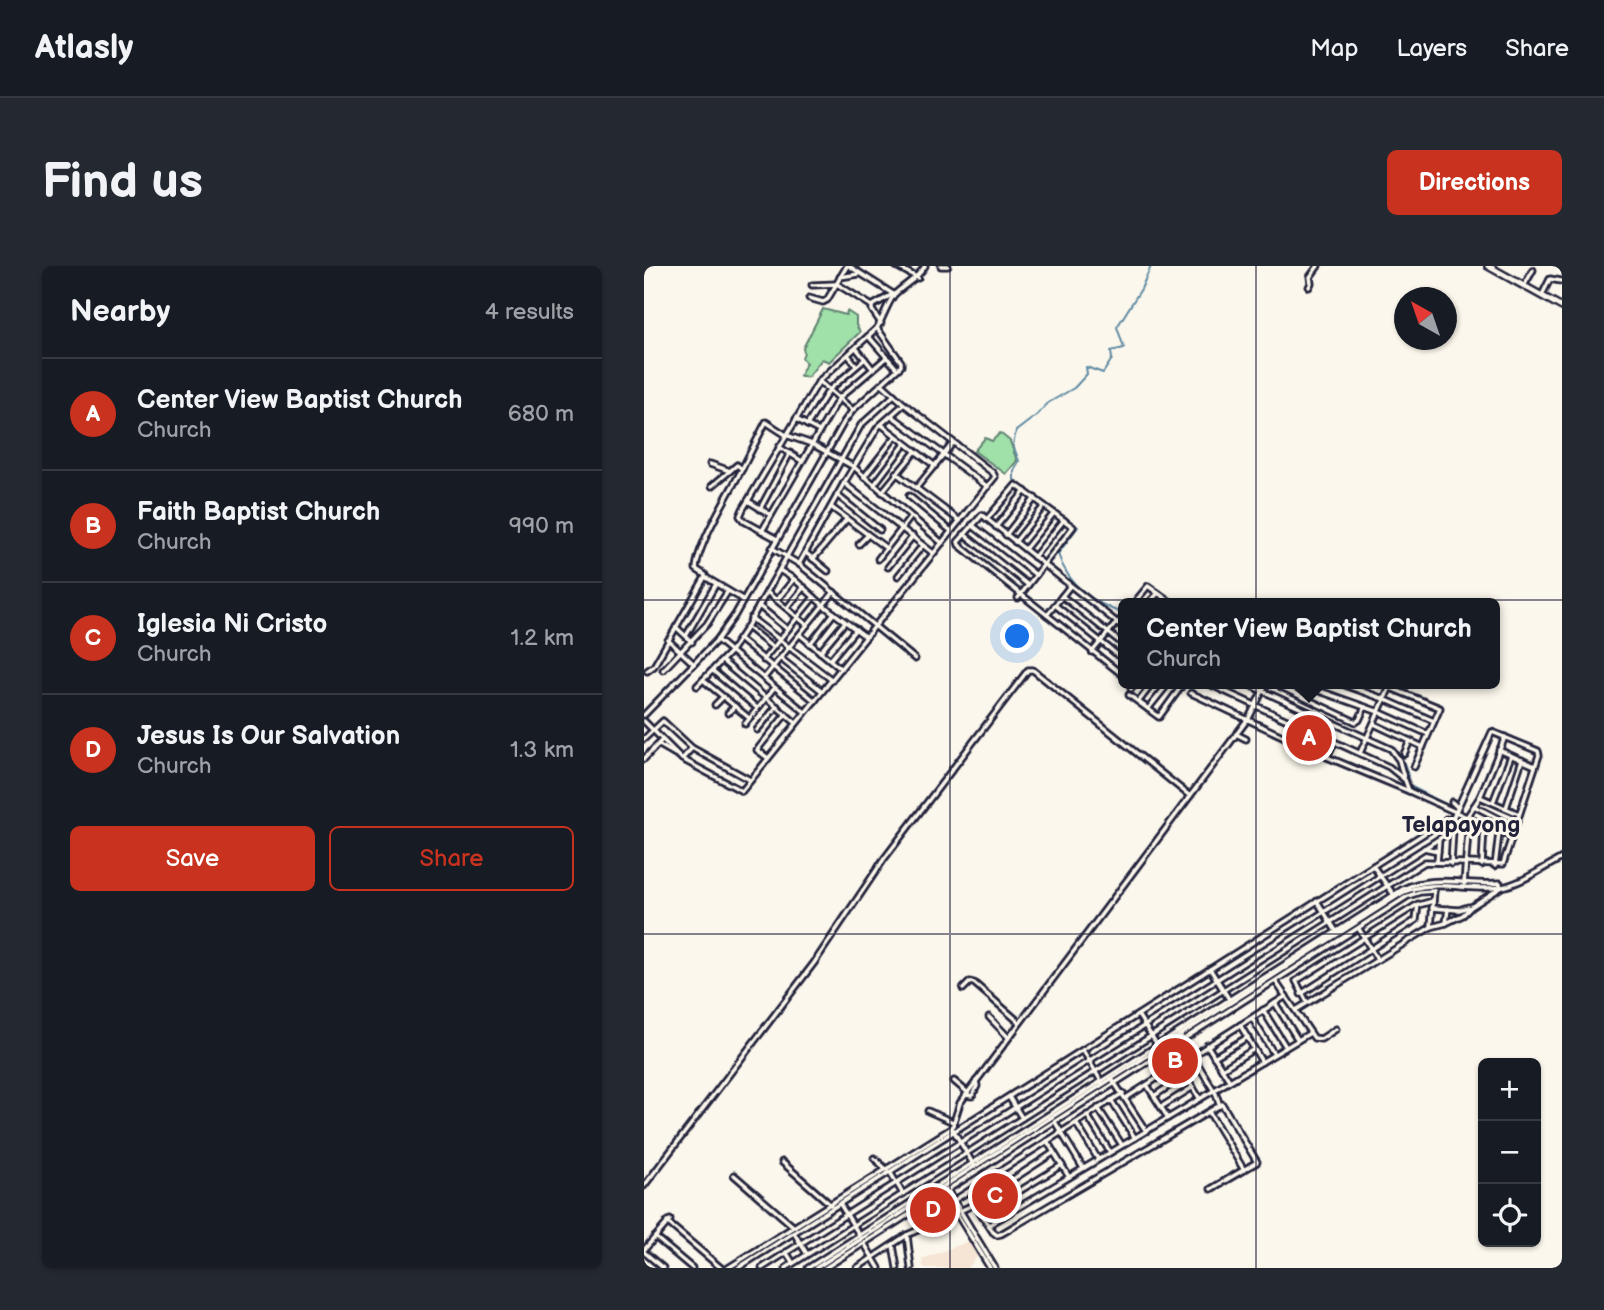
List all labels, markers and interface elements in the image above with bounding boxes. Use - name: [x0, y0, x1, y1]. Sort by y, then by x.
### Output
- text: Atlasly: [35, 28, 133, 68]
- text: Map: [1310, 34, 1358, 63]
- text: Layers: [1396, 34, 1467, 63]
- text: Share: [1505, 34, 1569, 63]
- button: Directions: [1387, 150, 1562, 215]
- text: Find us: [42, 153, 203, 212]
- north arrow: [1394, 287, 1457, 350]
- text: Nearby: [70, 294, 170, 330]
- text: 4 results: [485, 298, 574, 326]
- text: Center View Baptist Church: [137, 385, 462, 416]
- text: A: [86, 400, 100, 428]
- text: 680 m: [508, 400, 574, 428]
- text: Church: [137, 416, 212, 444]
- text: Faith Baptist Church: [137, 497, 380, 528]
- text: B: [85, 512, 101, 540]
- text: 990 m: [509, 512, 574, 540]
- text: Church: [137, 528, 212, 556]
- popup: [1118, 598, 1500, 689]
- text: Iglesia Ni Cristo: [137, 609, 327, 640]
- text: Center View Baptist Church: [1146, 614, 1472, 645]
- your location: [1000, 619, 1034, 653]
- text: C: [85, 624, 101, 652]
- text: 1.2 km: [511, 624, 574, 652]
- text: Church: [137, 640, 212, 668]
- text: Church: [1146, 645, 1221, 673]
- pin: A: [1286, 712, 1332, 764]
- text: Jesus Is Our Salvation: [137, 721, 400, 752]
- text: D: [85, 736, 101, 764]
- text: 1.3 km: [510, 736, 574, 764]
- text: Church: [137, 752, 212, 780]
- district label: Telapayong: [1402, 811, 1520, 839]
- button: Save: [70, 826, 315, 891]
- button: Share: [329, 826, 574, 891]
- pin: B: [1152, 1035, 1198, 1087]
- map controls: [1478, 1058, 1541, 1247]
- button: +: [1478, 1058, 1541, 1121]
- button: −: [1478, 1121, 1541, 1184]
- pin: C: [972, 1170, 1018, 1222]
- pin: D: [910, 1184, 956, 1236]
- button: locate: [1478, 1184, 1541, 1247]

